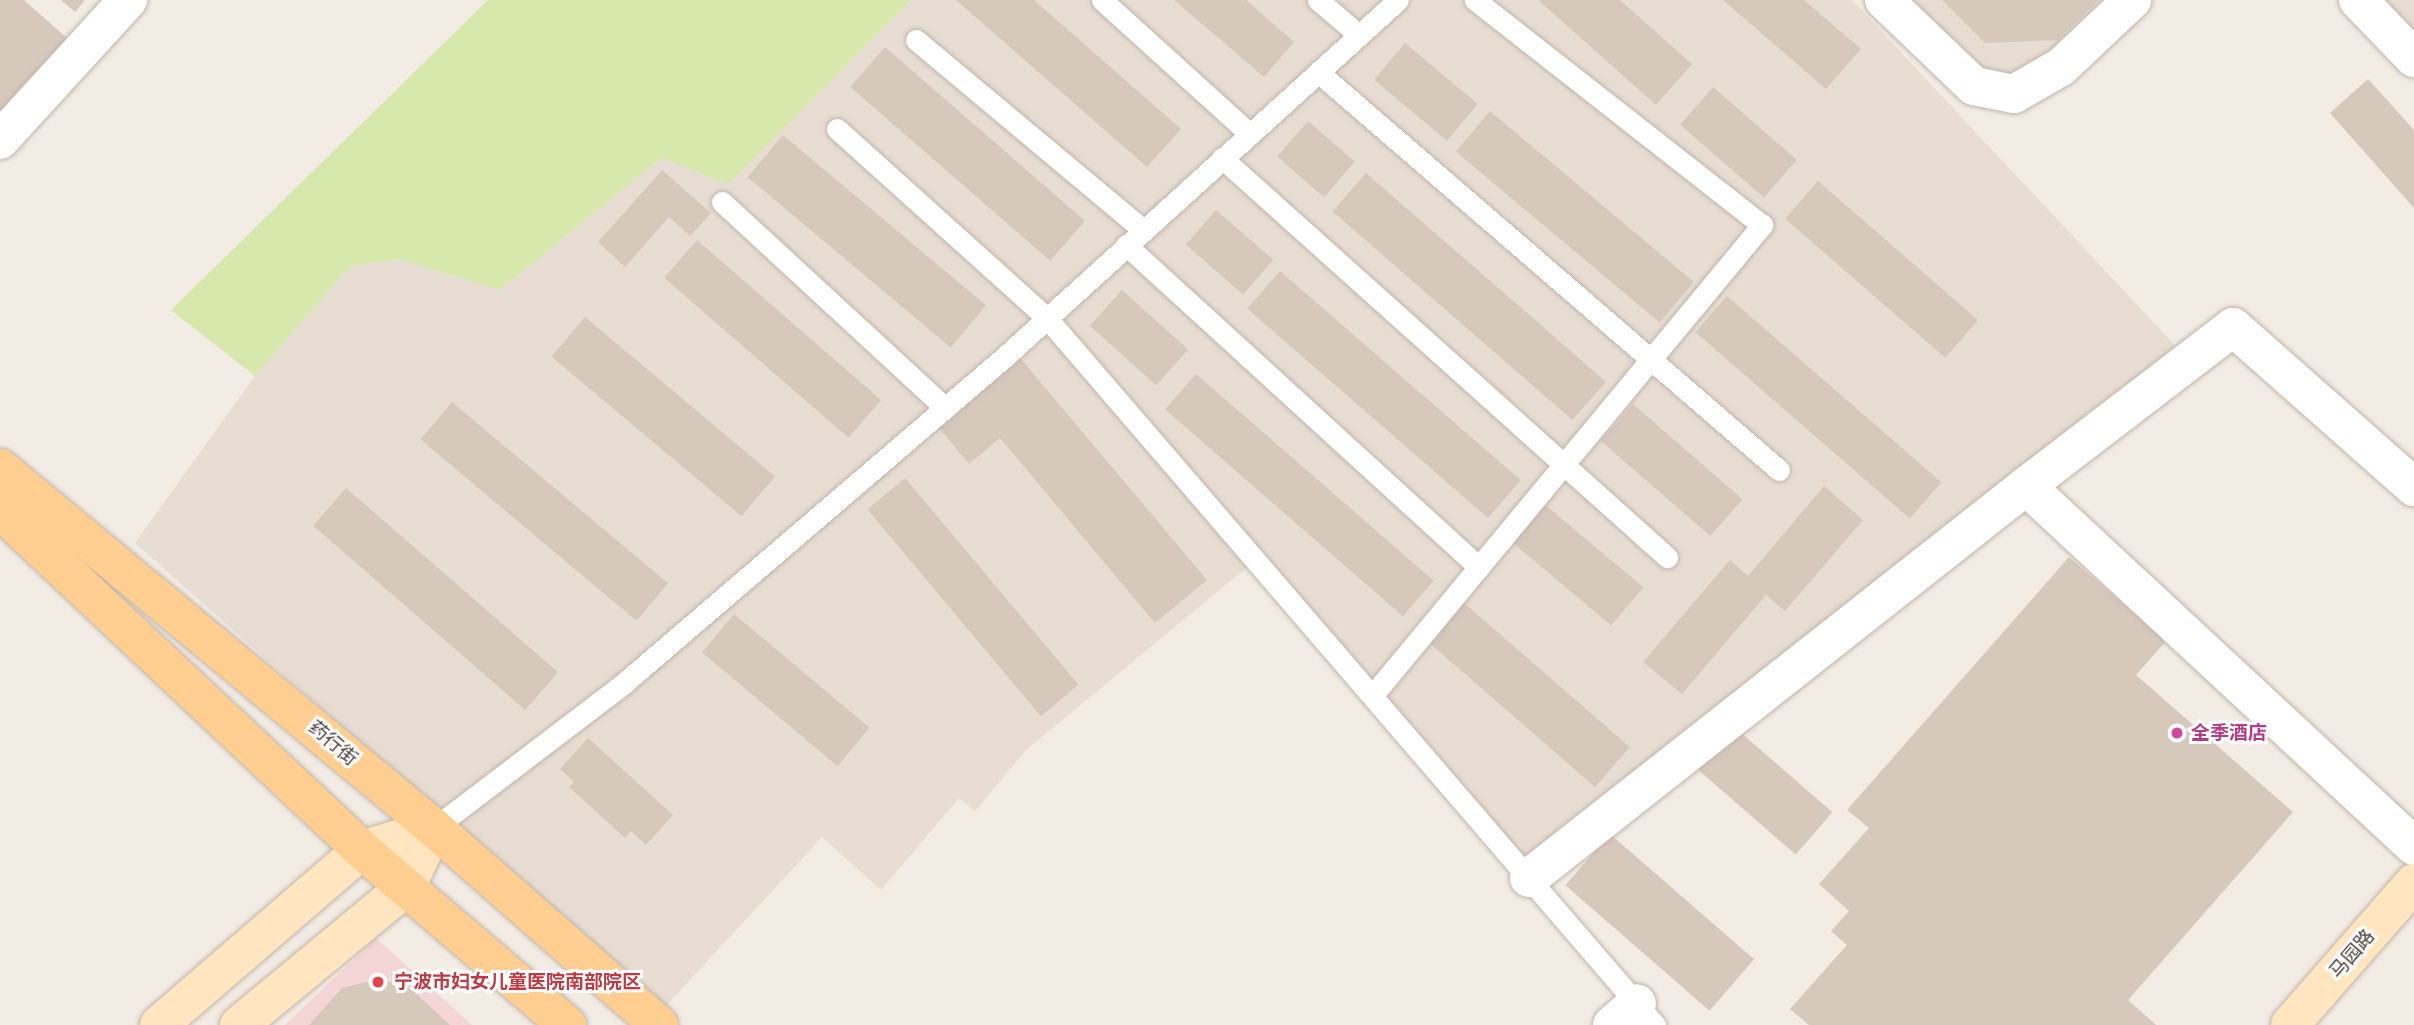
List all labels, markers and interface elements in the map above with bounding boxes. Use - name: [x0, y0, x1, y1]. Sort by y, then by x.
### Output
- street label: 药行街: [304, 716, 362, 770]
- place label: 全季酒店: [2191, 722, 2267, 744]
- marker: 全季酒店: [2169, 725, 2185, 741]
- street label: 马园路: [2325, 925, 2379, 983]
- place label: 宁波市妇女儿童医院南部院区: [394, 971, 641, 993]
- marker: 宁波市妇女儿童医院南部院区: [368, 972, 388, 992]

